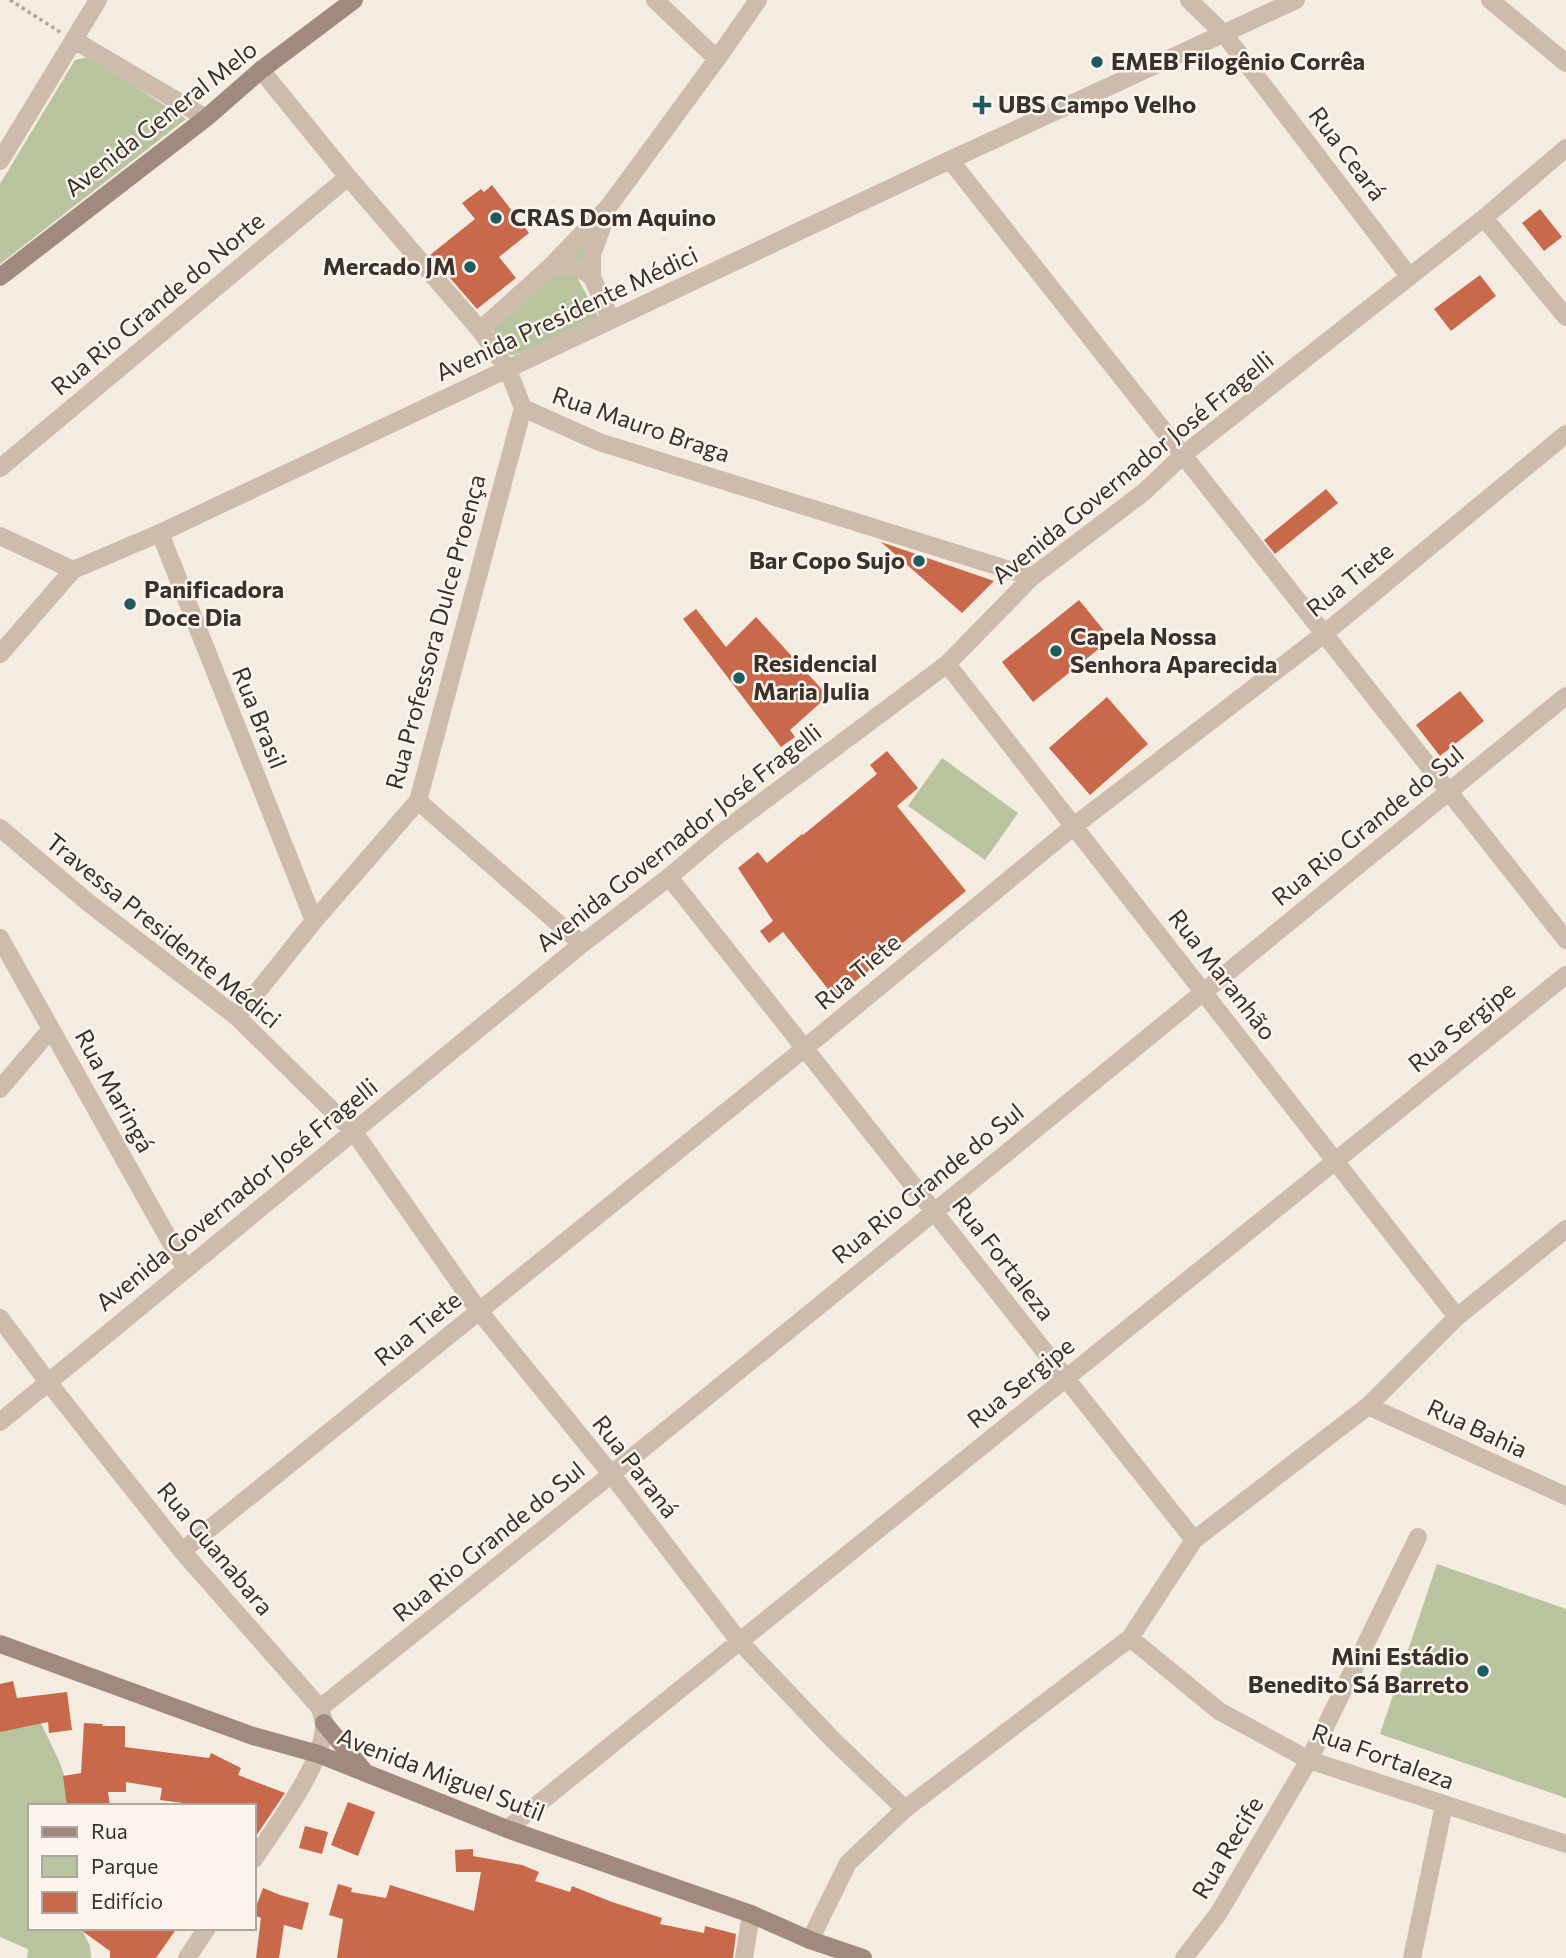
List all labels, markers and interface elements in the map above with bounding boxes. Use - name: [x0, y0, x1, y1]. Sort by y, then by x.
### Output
- street label: Avenida General Melo: [58, 34, 262, 202]
- place label: EMEB Filogênio Corrêa: [1111, 46, 1365, 75]
- marker: EMEB Filogênio Corrêa: [1089, 54, 1105, 70]
- place label: UBS Campo Velho: [998, 89, 1196, 118]
- marker: UBS Campo Velho: [972, 95, 992, 115]
- street label: Rua Ceará: [1304, 100, 1393, 206]
- place label: CRAS Dom Aquino: [510, 202, 716, 231]
- street label: Rua Rio Grande do Norte: [45, 205, 269, 400]
- marker: CRAS Dom Aquino: [488, 210, 504, 226]
- street label: Avenida Presidente Médici: [431, 239, 702, 386]
- place label: Mercado JM: [323, 251, 456, 280]
- marker: Mercado JM: [462, 259, 478, 275]
- street label: Avenida Governador José Fragelli: [985, 344, 1279, 589]
- street label: Rua Mauro Braga: [549, 380, 734, 468]
- street label: Rua Professora Dulce Proença: [379, 471, 491, 792]
- street label: Rua Tiete: [1300, 535, 1398, 622]
- place label: Bar Copo Sujo: [749, 545, 905, 574]
- marker: Bar Copo Sujo: [911, 553, 927, 569]
- place label: Panificadora Doce Dia: [144, 574, 284, 631]
- marker: Panificadora Doce Dia: [122, 596, 138, 612]
- place label: Capela Nossa Senhora Aparecida: [1070, 621, 1277, 678]
- marker: Capela Nossa Senhora Aparecida: [1048, 643, 1064, 659]
- place label: Residencial Maria Julia: [753, 648, 877, 705]
- street label: Rua Brasil: [227, 662, 294, 773]
- marker: Residencial Maria Julia: [731, 670, 747, 686]
- street label: Avenida Governador José Fragelli: [530, 716, 826, 957]
- street label: Rua Rio Grande do Sul: [1265, 739, 1469, 911]
- street label: Travessa Presidente Médici: [41, 826, 287, 1033]
- street label: Rua Maranhão: [1163, 903, 1283, 1045]
- street label: Rua Tiete: [808, 927, 906, 1015]
- street label: Rua Sergipe: [1402, 974, 1520, 1078]
- street label: Rua Maringá: [70, 1024, 161, 1157]
- street label: Avenida Governador José Fragelli: [89, 1071, 383, 1316]
- street label: Rua Rio Grande do Sul: [825, 1097, 1029, 1269]
- street label: Rua Fortaleza: [947, 1190, 1062, 1326]
- street label: Rua Tiete: [368, 1284, 466, 1371]
- street label: Rua Sergipe: [961, 1330, 1079, 1434]
- street label: Rua Bahia: [1423, 1392, 1532, 1463]
- street label: Rua Paraná: [587, 1409, 685, 1523]
- street label: Rua Rio Grande do Sul: [386, 1455, 590, 1627]
- street label: Rua Guanabara: [152, 1476, 280, 1621]
- place label: Mini Estádio Benedito Sá Barreto: [1248, 1641, 1469, 1698]
- marker: Mini Estádio Benedito Sá Barreto: [1475, 1663, 1491, 1679]
- street label: Rua Fortaleza: [1308, 1716, 1459, 1795]
- street label: Avenida Miguel Sutil: [334, 1721, 549, 1826]
- street label: Rua Recife: [1185, 1791, 1269, 1904]
- legend: [28, 1804, 256, 1930]
- text: Rua: [91, 1818, 128, 1843]
- text: Parque: [91, 1853, 158, 1878]
- text: Edifício: [91, 1888, 163, 1913]

